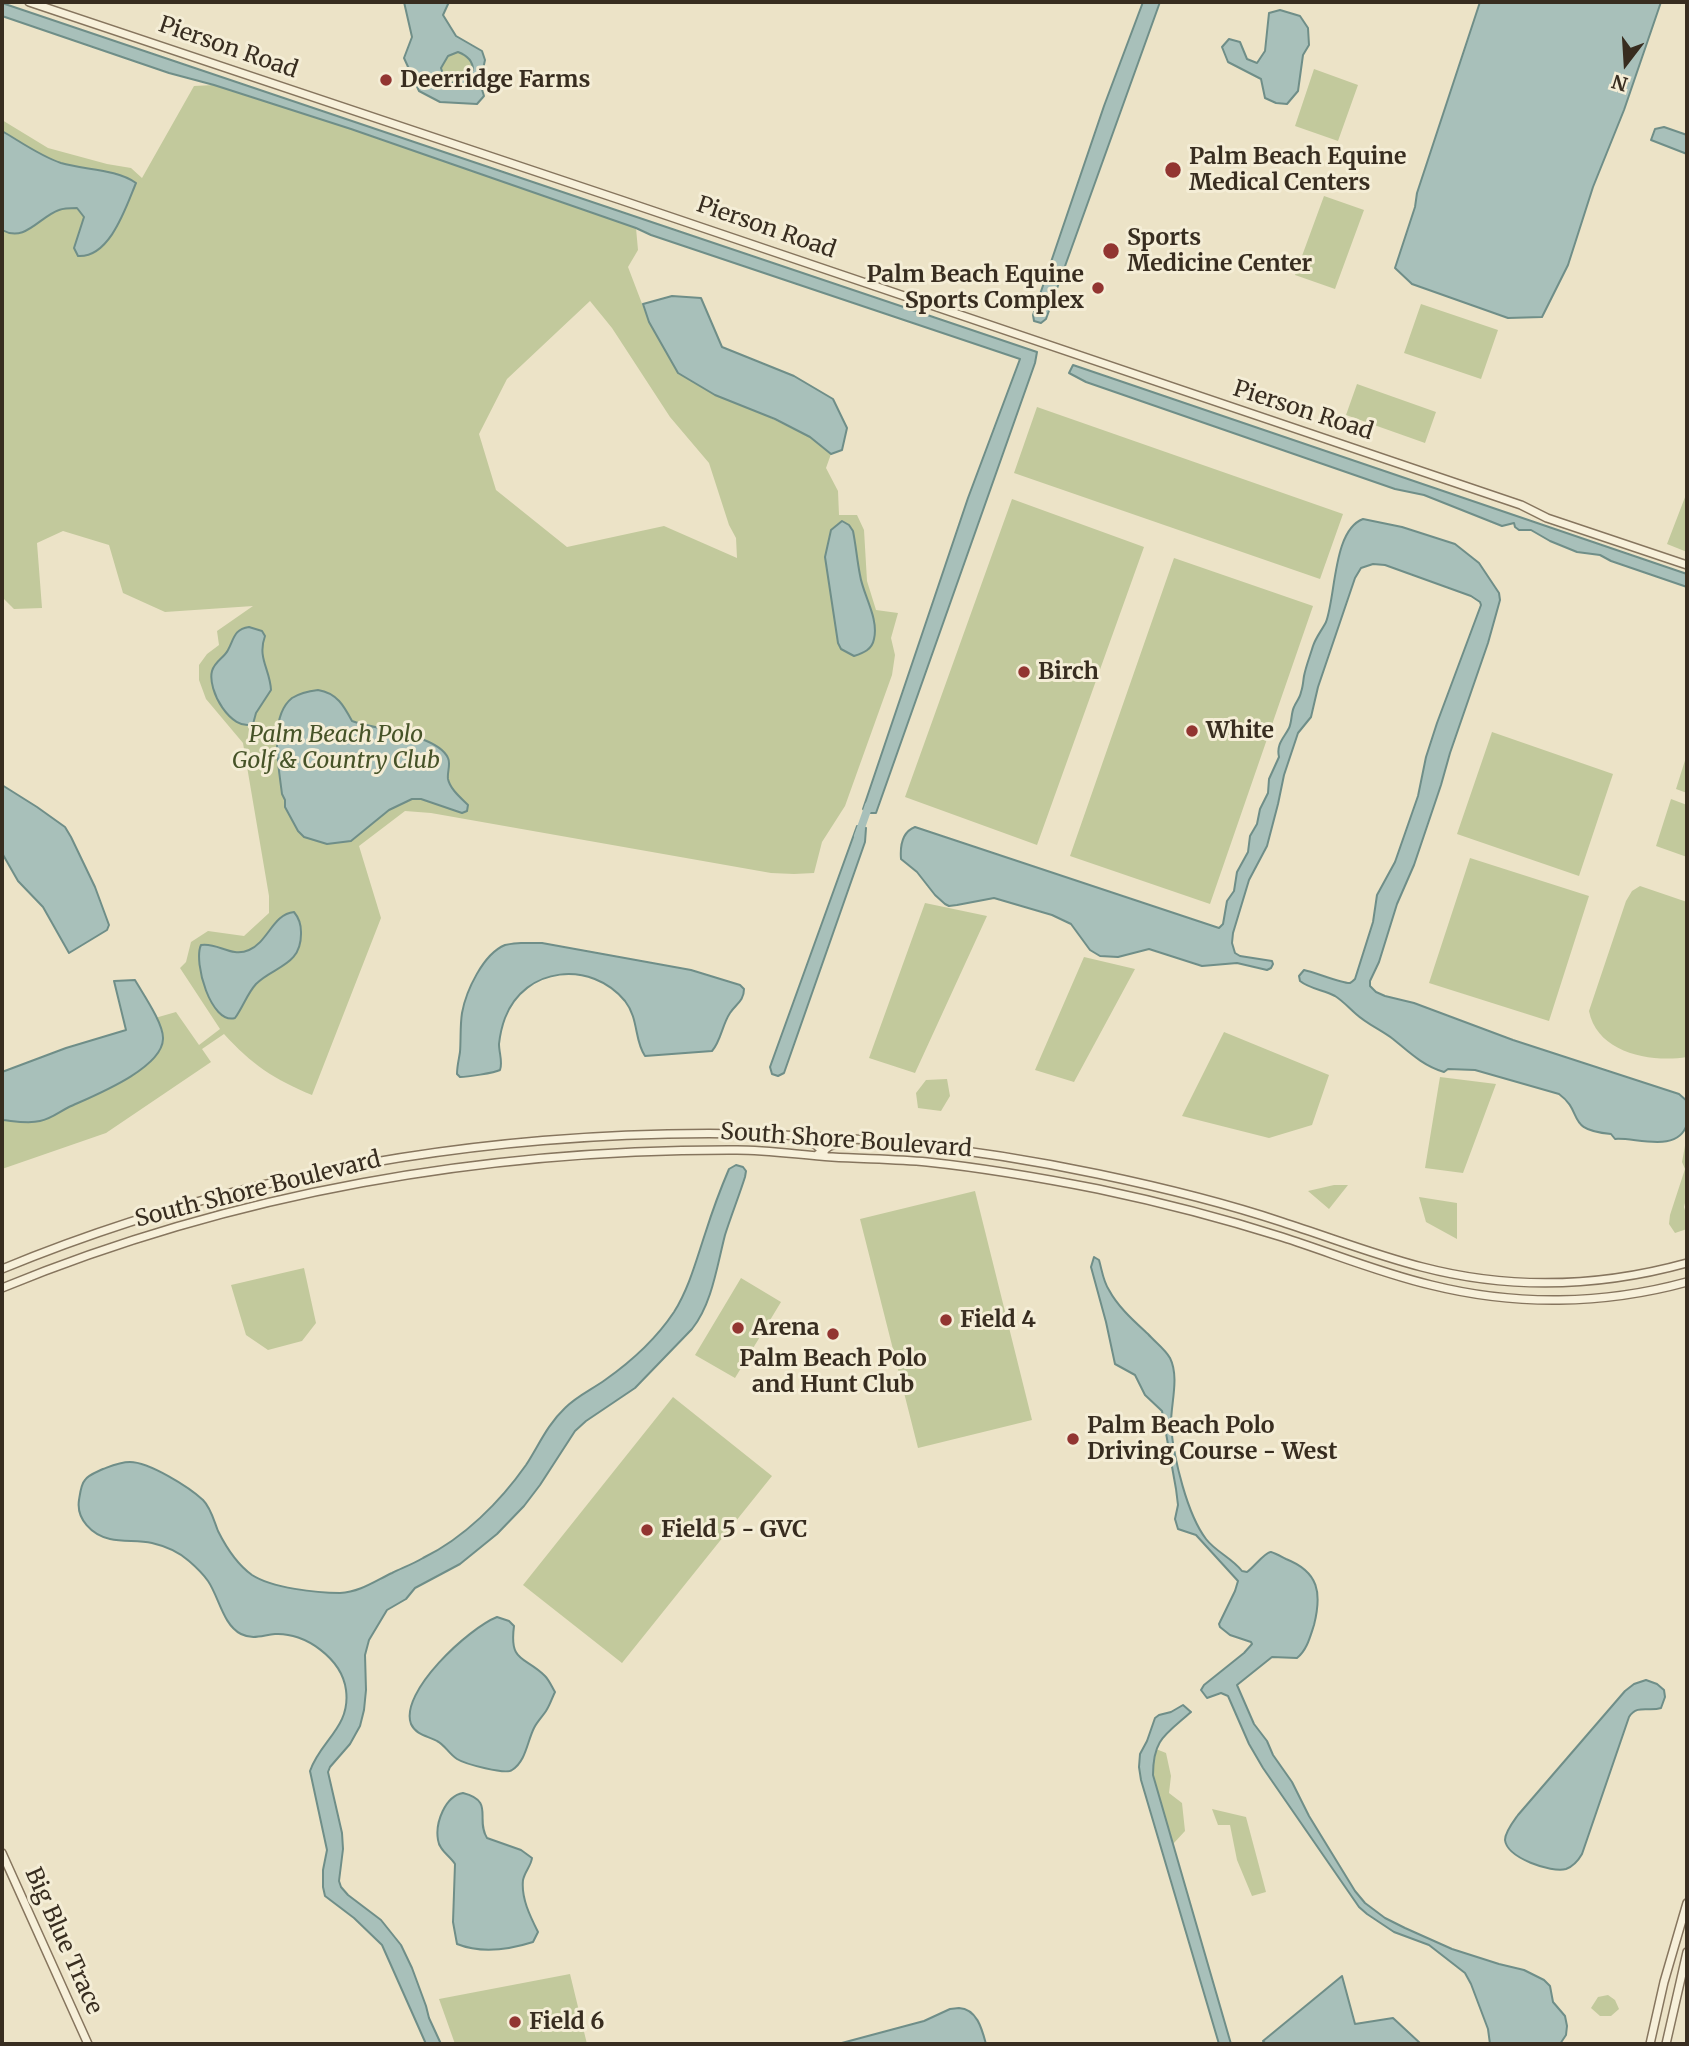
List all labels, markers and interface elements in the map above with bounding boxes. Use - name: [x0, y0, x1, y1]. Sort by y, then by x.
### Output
- street label: Pierson Road: [155, 11, 301, 85]
- north arrow: [1591, 28, 1661, 98]
- place label: Deerridge Farms: [400, 66, 590, 94]
- text: N: [1609, 69, 1631, 97]
- marker: Deerridge Farms: [378, 72, 394, 88]
- place label: Palm Beach Equine Medical Centers: [1189, 143, 1406, 197]
- marker: Palm Beach Equine Medical Centers: [1163, 160, 1183, 180]
- street label: Pierson Road: [693, 191, 839, 265]
- place label: Sports Medicine Center: [1127, 224, 1312, 278]
- marker: Sports Medicine Center: [1101, 241, 1121, 261]
- place label: Palm Beach Equine Sports Complex: [867, 261, 1084, 315]
- marker: Palm Beach Equine Sports Complex: [1090, 280, 1106, 296]
- street label: Pierson Road: [1230, 375, 1376, 447]
- place label: Birch: [1038, 658, 1099, 686]
- marker: Birch: [1016, 664, 1032, 680]
- place label: White: [1206, 717, 1274, 745]
- park label: Palm Beach Polo Golf & Country Club: [232, 721, 440, 775]
- marker: White: [1184, 723, 1200, 739]
- street label: South Shore Boulevard: [719, 1118, 973, 1164]
- street label: South Shore Boulevard: [132, 1146, 384, 1234]
- place label: Field 4: [960, 1306, 1036, 1334]
- marker: Field 4: [938, 1312, 954, 1328]
- place label: Arena: [752, 1314, 820, 1342]
- marker: Arena: [730, 1320, 746, 1336]
- marker: Palm Beach Polo and Hunt Club: [825, 1326, 841, 1342]
- place label: Palm Beach Polo and Hunt Club: [739, 1345, 927, 1399]
- place label: Palm Beach Polo Driving Course - West: [1087, 1412, 1337, 1466]
- marker: Palm Beach Polo Driving Course - West: [1065, 1431, 1081, 1447]
- place label: Field 5 - GVC: [661, 1516, 807, 1544]
- marker: Field 5 - GVC: [639, 1522, 655, 1538]
- street label: Big Blue Trace: [18, 1863, 108, 2019]
- place label: Field 6: [529, 2008, 604, 2036]
- marker: Field 6: [507, 2014, 523, 2030]

